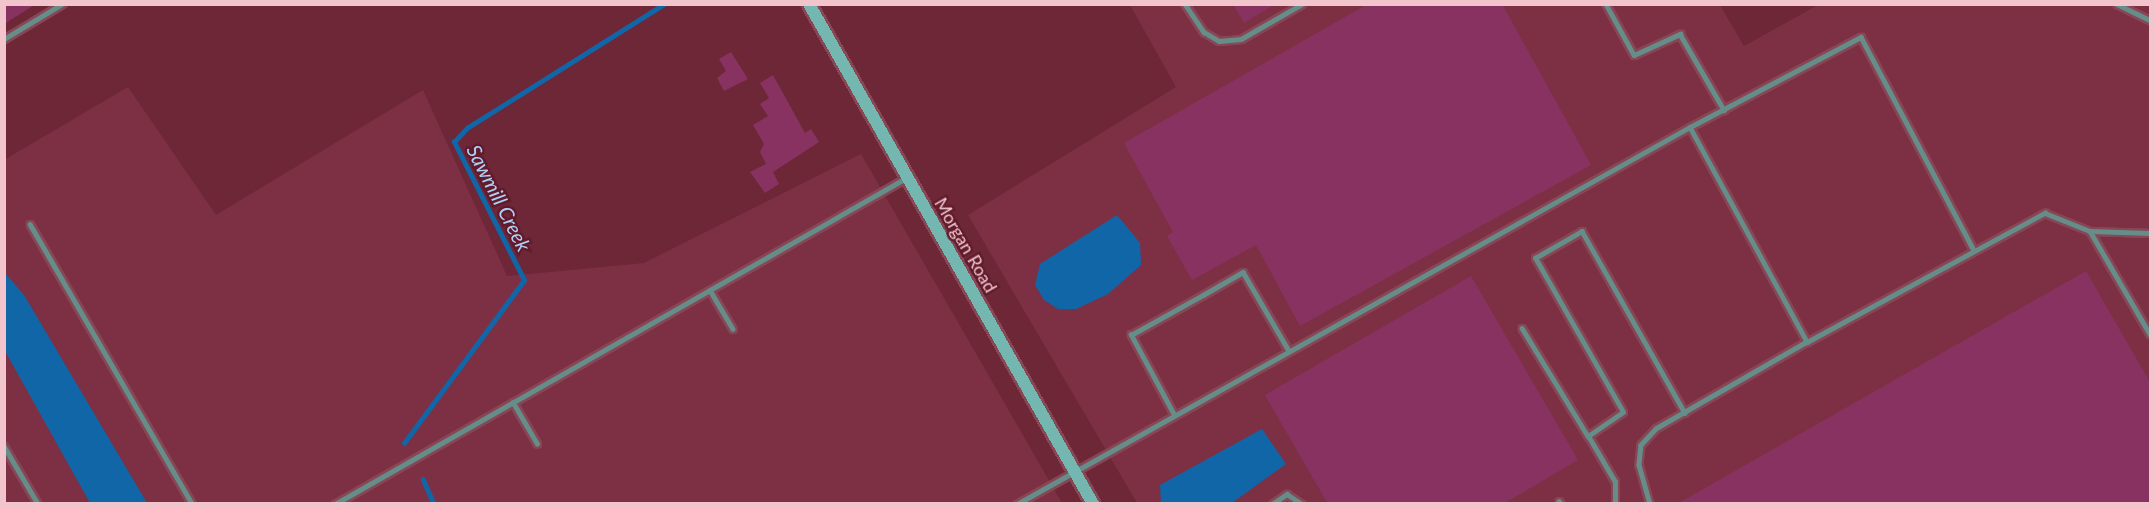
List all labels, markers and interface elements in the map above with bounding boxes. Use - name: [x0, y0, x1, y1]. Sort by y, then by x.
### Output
- water label: Sawmill Creek: [462, 141, 536, 255]
- street label: Morgan Road: [930, 194, 1002, 296]

